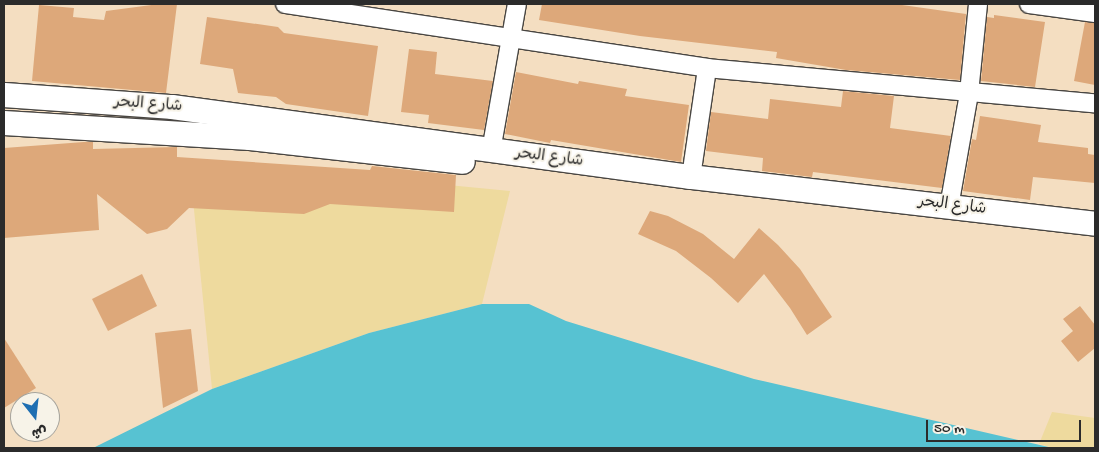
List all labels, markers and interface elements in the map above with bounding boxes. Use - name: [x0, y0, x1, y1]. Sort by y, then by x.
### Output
- street label: شارع البحر: [113, 94, 183, 118]
- street label: شارع البحر: [514, 145, 584, 173]
- street label: شارع البحر: [917, 193, 987, 221]
- north arrow: [10, 392, 60, 442]
- scale bar: [929, 410, 1084, 442]
- text: 50 m: [934, 420, 965, 438]
- text: ش: [29, 421, 49, 441]

